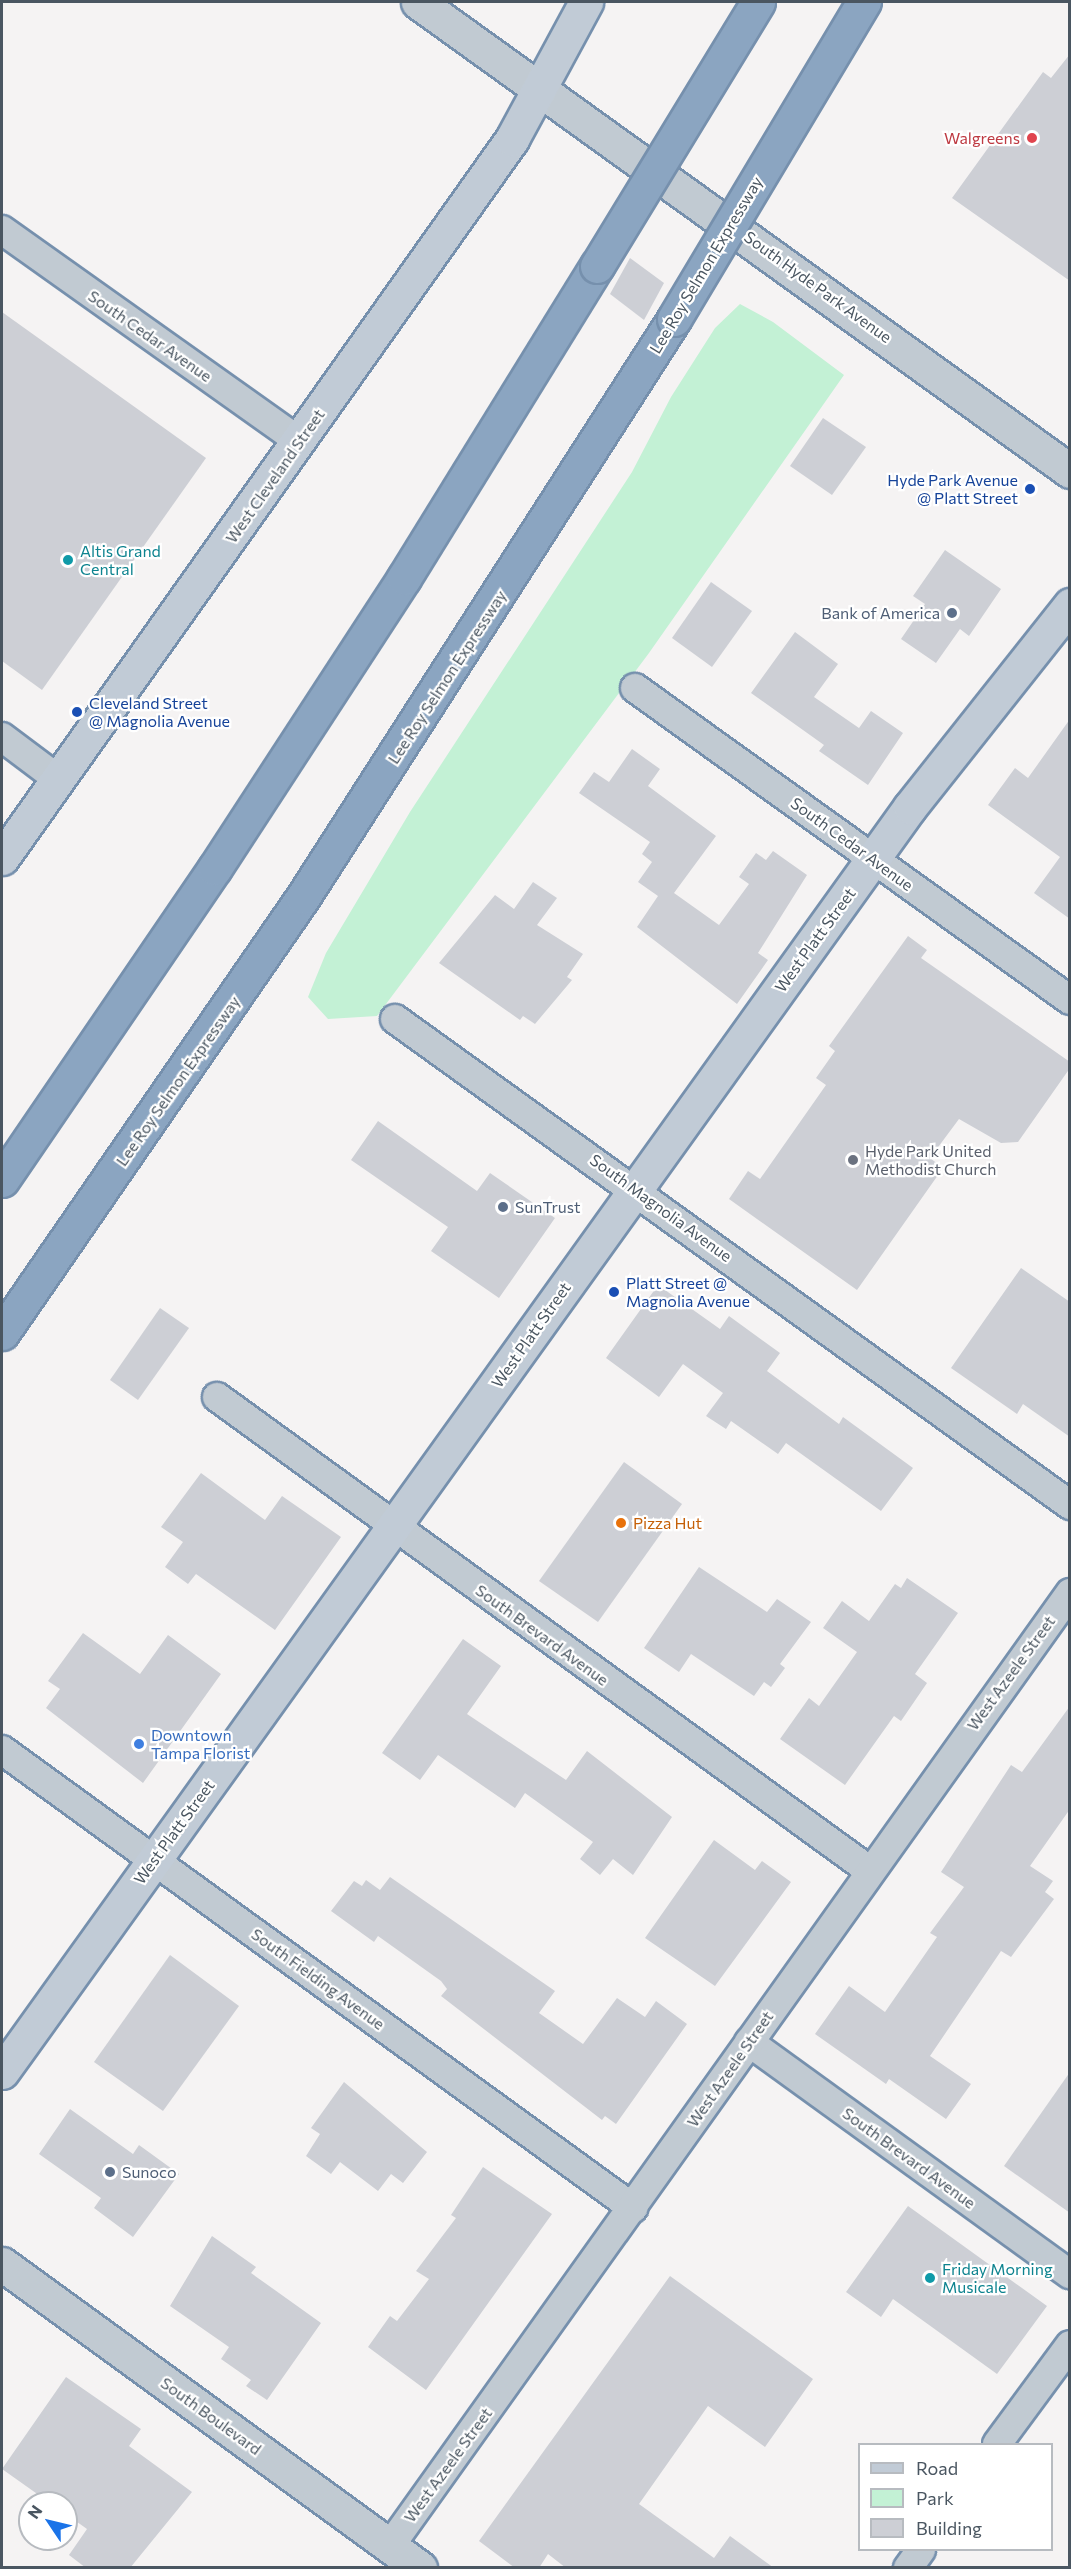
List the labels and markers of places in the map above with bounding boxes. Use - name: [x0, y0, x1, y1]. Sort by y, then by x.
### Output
- place label: Walgreens: [944, 128, 1020, 148]
- marker: Walgreens: [1025, 131, 1039, 145]
- place label: Hyde Park Avenue @ Platt Street: [887, 470, 1018, 508]
- marker: Hyde Park Avenue @ Platt Street: [1023, 482, 1037, 496]
- place label: Altis Grand Central: [80, 541, 161, 579]
- marker: Altis Grand Central: [61, 553, 75, 567]
- place label: Bank of America: [821, 603, 940, 623]
- marker: Bank of America: [945, 606, 959, 620]
- place label: Cleveland Street @ Magnolia Avenue: [89, 693, 230, 731]
- marker: Cleveland Street @ Magnolia Avenue: [70, 705, 84, 719]
- place label: Hyde Park United Methodist Church: [865, 1141, 996, 1179]
- marker: Hyde Park United Methodist Church: [846, 1153, 860, 1167]
- place label: SunTrust: [515, 1197, 581, 1217]
- marker: SunTrust: [496, 1200, 510, 1214]
- place label: Platt Street @ Magnolia Avenue: [626, 1273, 750, 1311]
- marker: Platt Street @ Magnolia Avenue: [607, 1285, 621, 1299]
- place label: Pizza Hut: [633, 1513, 702, 1533]
- marker: Pizza Hut: [614, 1516, 628, 1530]
- place label: Downtown Tampa Florist: [151, 1725, 250, 1763]
- marker: Downtown Tampa Florist: [132, 1737, 146, 1751]
- place label: Sunoco: [122, 2162, 177, 2182]
- marker: Sunoco: [103, 2165, 117, 2179]
- place label: Friday Morning Musicale: [942, 2259, 1053, 2297]
- marker: Friday Morning Musicale: [923, 2271, 937, 2285]

